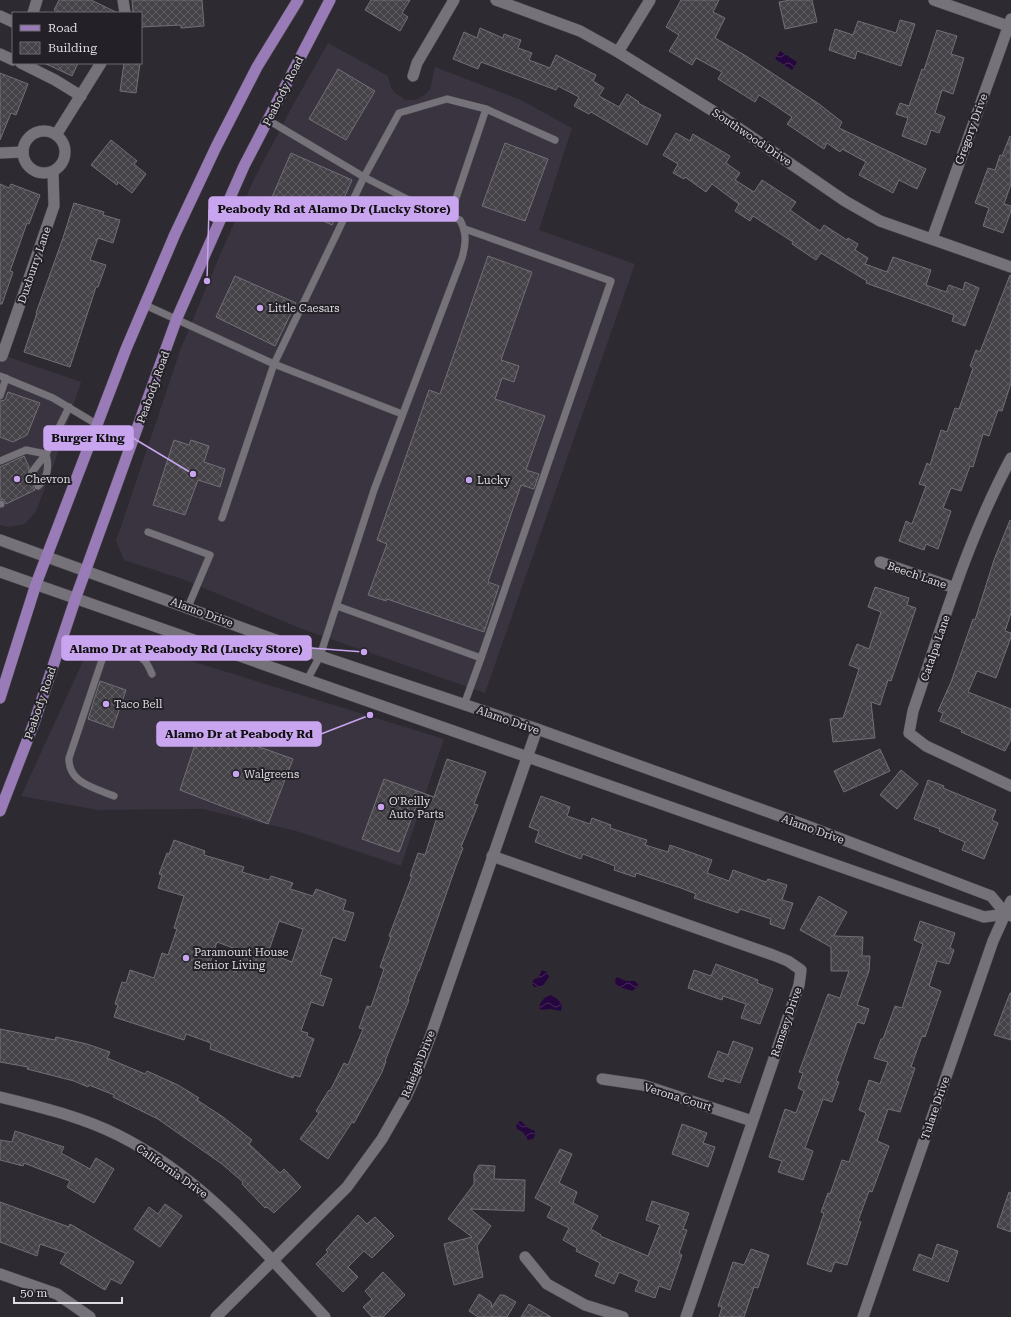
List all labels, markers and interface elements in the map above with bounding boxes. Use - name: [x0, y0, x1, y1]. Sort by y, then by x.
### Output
- legend: [12, 12, 142, 64]
- text: Road: [48, 21, 78, 35]
- text: Building: [48, 41, 97, 55]
- street label: Peabody Road: [260, 54, 306, 128]
- street label: Gregory Drive: [953, 92, 990, 166]
- street label: Southwood Drive: [710, 106, 794, 169]
- callout: Peabody Rd at Alamo Dr (Lucky Store): [209, 197, 458, 221]
- text: Peabody Rd at Alamo Dr (Lucky Store): [218, 202, 450, 216]
- street label: Duxburry Lane: [15, 225, 54, 305]
- place label: Little Caesars: [268, 302, 340, 315]
- marker: Little Caesars: [255, 303, 265, 313]
- street label: Peabody Road: [134, 349, 173, 425]
- callout: Burger King: [44, 426, 133, 450]
- text: Burger King: [51, 431, 125, 445]
- place label: Chevron: [25, 473, 71, 486]
- marker: Chevron: [12, 474, 22, 484]
- place label: Lucky: [477, 474, 511, 487]
- marker: Lucky: [464, 475, 474, 485]
- street label: Beech Lane: [886, 559, 948, 592]
- street label: Alamo Drive: [169, 595, 235, 630]
- street label: Catalpa Lane: [918, 613, 953, 683]
- callout: Alamo Dr at Peabody Rd (Lucky Store): [62, 636, 311, 660]
- text: Alamo Dr at Peabody Rd (Lucky Store): [70, 642, 302, 656]
- street label: Peabody Road: [22, 665, 59, 741]
- place label: Taco Bell: [114, 698, 163, 711]
- marker: Taco Bell: [101, 699, 111, 709]
- street label: Alamo Drive: [475, 704, 541, 737]
- callout: Alamo Dr at Peabody Rd: [157, 722, 321, 746]
- text: Alamo Dr at Peabody Rd: [165, 727, 313, 741]
- place label: Walgreens: [244, 768, 299, 781]
- marker: Walgreens: [231, 769, 241, 779]
- place label: O'Reilly Auto Parts: [389, 795, 444, 821]
- marker: O'Reilly Auto Parts: [376, 802, 386, 812]
- street label: Alamo Drive: [780, 812, 846, 847]
- place label: Paramount House Senior Living: [194, 946, 289, 972]
- marker: Paramount House Senior Living: [181, 953, 191, 963]
- street label: Ramsey Drive: [769, 986, 804, 1059]
- street label: Raleigh Drive: [399, 1029, 438, 1100]
- street label: Tulare Drive: [919, 1075, 952, 1141]
- street label: Verona Court: [642, 1081, 713, 1114]
- street label: California Drive: [133, 1142, 210, 1201]
- scale bar: [14, 1279, 122, 1305]
- text: 50 m: [20, 1286, 47, 1300]

